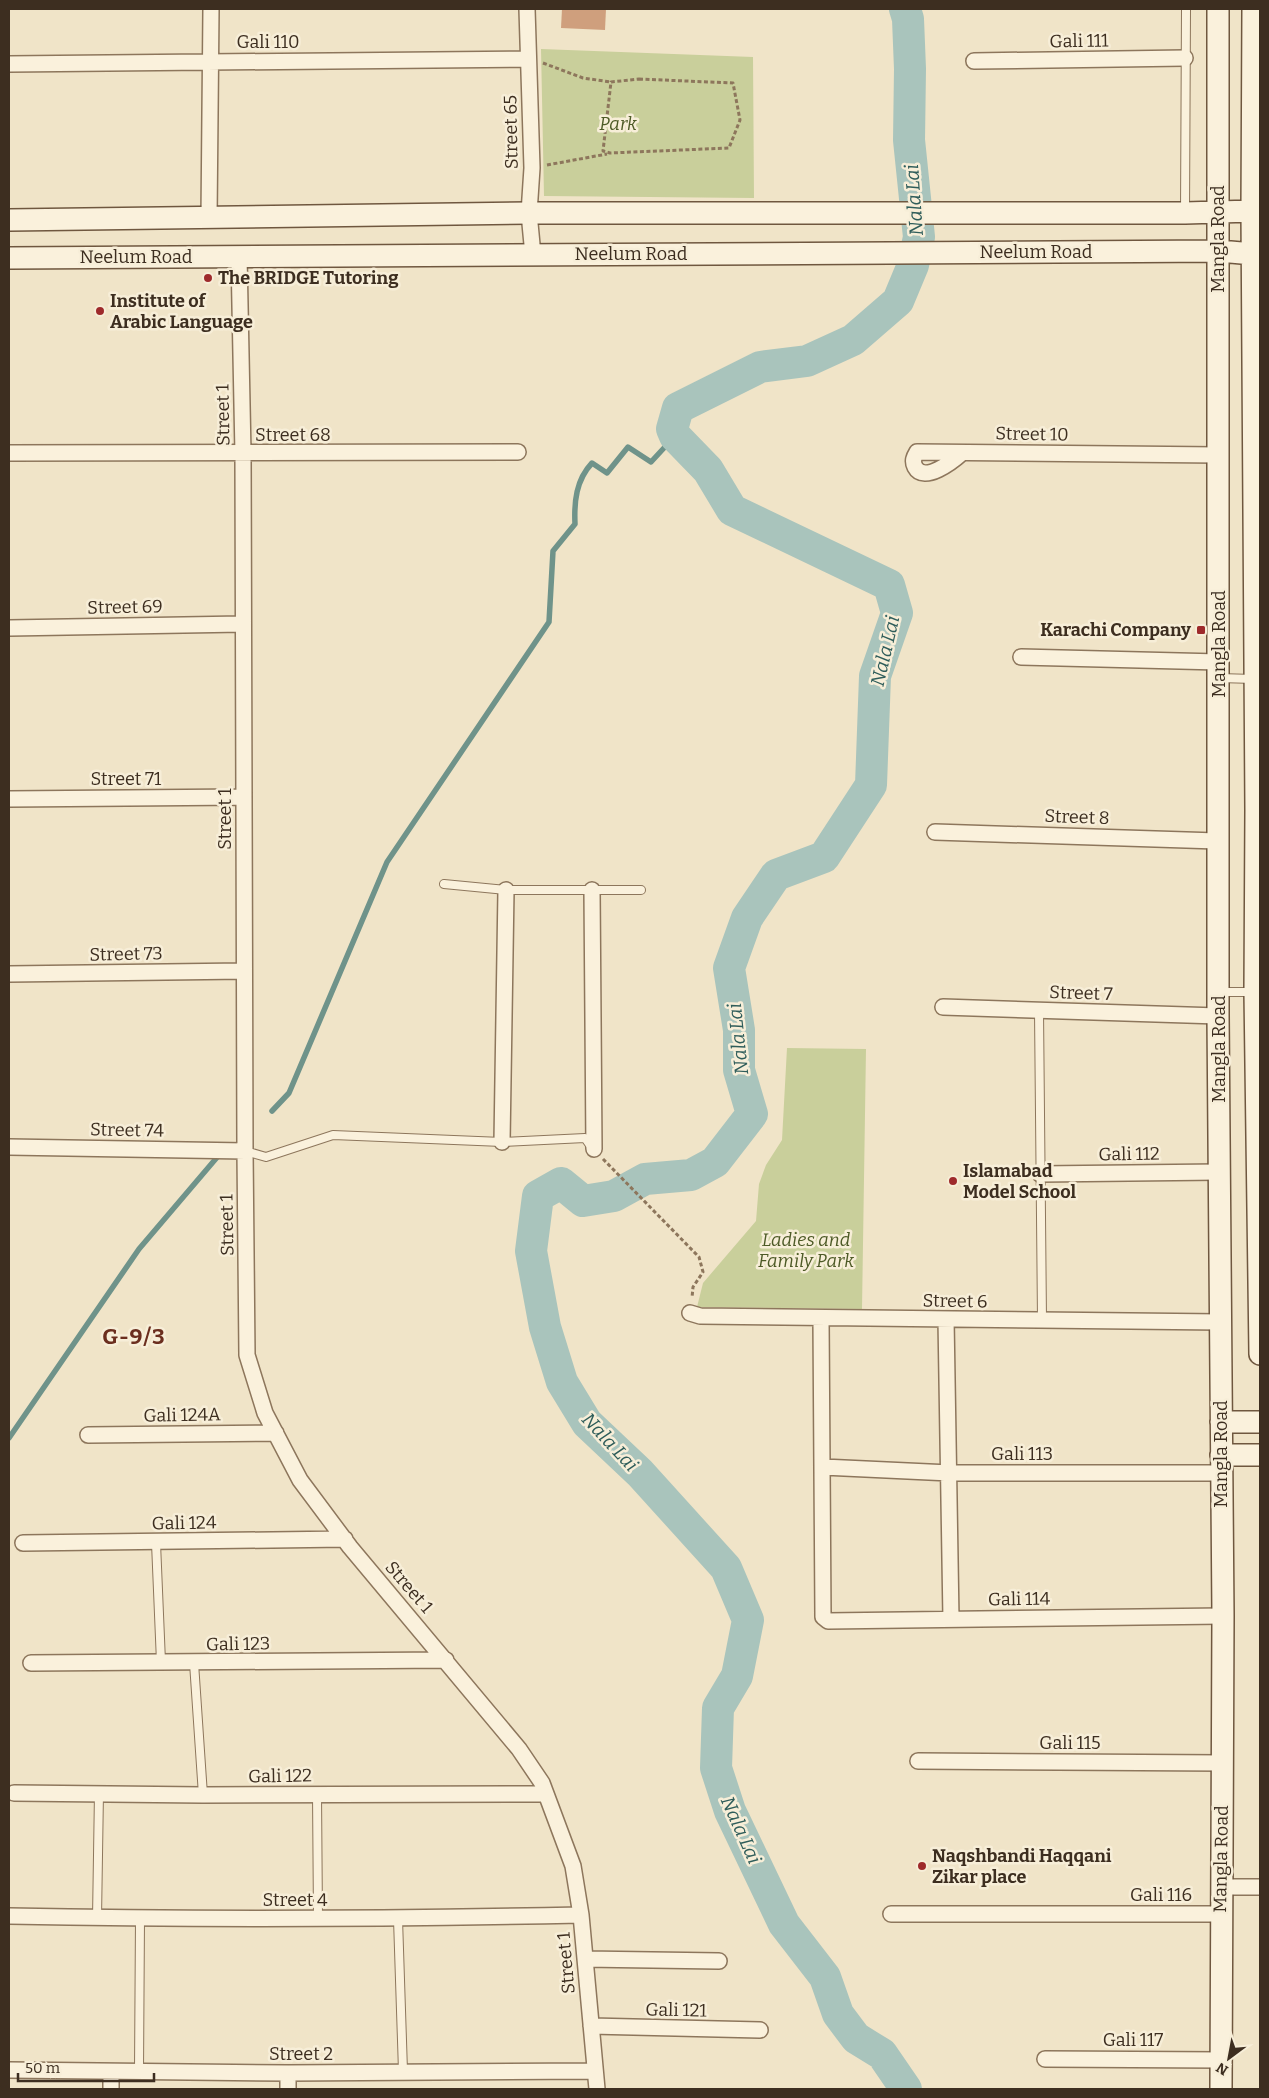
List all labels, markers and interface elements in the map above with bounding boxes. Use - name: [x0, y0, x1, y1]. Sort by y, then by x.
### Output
- street label: Gali 111: [1049, 29, 1109, 53]
- street label: Gali 110: [236, 31, 300, 53]
- street label: Street 65: [499, 95, 523, 169]
- park label: Park: [599, 113, 637, 135]
- water label: Nala Lai: [900, 163, 928, 237]
- street label: Mangla Road: [1207, 185, 1229, 293]
- street label: Neelum Road: [979, 241, 1093, 263]
- street label: Neelum Road: [574, 243, 688, 265]
- street label: Neelum Road: [79, 246, 193, 268]
- place label: The BRIDGE Tutoring: [218, 267, 399, 289]
- marker: The BRIDGE Tutoring: [202, 272, 214, 284]
- place label: Institute of Arabic Language: [110, 290, 253, 333]
- marker: Institute of Arabic Language: [94, 305, 106, 317]
- street label: Street 1: [211, 383, 235, 446]
- street label: Street 10: [995, 422, 1069, 446]
- street label: Street 68: [255, 424, 331, 446]
- street label: Mangla Road: [1208, 590, 1230, 698]
- street label: Street 69: [87, 595, 163, 619]
- water label: Nala Lai: [866, 613, 904, 689]
- place label: Karachi Company: [1040, 619, 1192, 641]
- marker: Karachi Company: [1195, 624, 1207, 636]
- street label: Street 71: [91, 768, 162, 790]
- street label: Street 1: [214, 787, 236, 850]
- street label: Street 8: [1044, 805, 1110, 829]
- street label: Street 73: [89, 942, 163, 966]
- street label: Street 7: [1049, 981, 1113, 1005]
- street label: Mangla Road: [1208, 995, 1230, 1103]
- water label: Nala Lai: [723, 1002, 753, 1076]
- street label: Street 74: [90, 1118, 165, 1142]
- street label: Gali 112: [1098, 1142, 1160, 1166]
- place label: Islamabad Model School: [963, 1160, 1077, 1203]
- marker: Islamabad Model School: [947, 1175, 959, 1187]
- street label: Street 1: [215, 1193, 239, 1256]
- park label: Ladies and Family Park: [758, 1229, 854, 1272]
- street label: Street 6: [922, 1289, 988, 1313]
- district label: G-9/3: [102, 1323, 166, 1350]
- street label: Mangla Road: [1210, 1400, 1232, 1508]
- street label: Gali 124A: [143, 1403, 221, 1427]
- water label: Nala Lai: [577, 1408, 643, 1476]
- street label: Gali 113: [991, 1443, 1053, 1465]
- street label: Gali 124: [151, 1511, 217, 1535]
- street label: Street 1: [380, 1556, 438, 1618]
- street label: Gali 114: [988, 1587, 1051, 1611]
- street label: Gali 123: [206, 1632, 270, 1656]
- street label: Gali 115: [1039, 1732, 1101, 1754]
- street label: Gali 122: [248, 1764, 312, 1788]
- water label: Nala Lai: [716, 1793, 766, 1867]
- street label: Mangla Road: [1209, 1805, 1233, 1913]
- place label: Naqshbandi Haqqani Zikar place: [932, 1845, 1112, 1888]
- marker: Naqshbandi Haqqani Zikar place: [916, 1860, 928, 1872]
- street label: Gali 116: [1130, 1884, 1192, 1906]
- street label: Street 4: [263, 1889, 328, 1911]
- street label: Street 1: [552, 1931, 580, 1995]
- street label: Gali 121: [645, 1998, 708, 2022]
- street label: Gali 117: [1103, 2029, 1163, 2051]
- north arrow: [1204, 2033, 1254, 2083]
- street label: Street 2: [269, 2043, 333, 2065]
- scale bar: [18, 2050, 154, 2082]
- text: N: [1213, 2058, 1231, 2079]
- text: 50 m: [25, 2059, 61, 2077]

